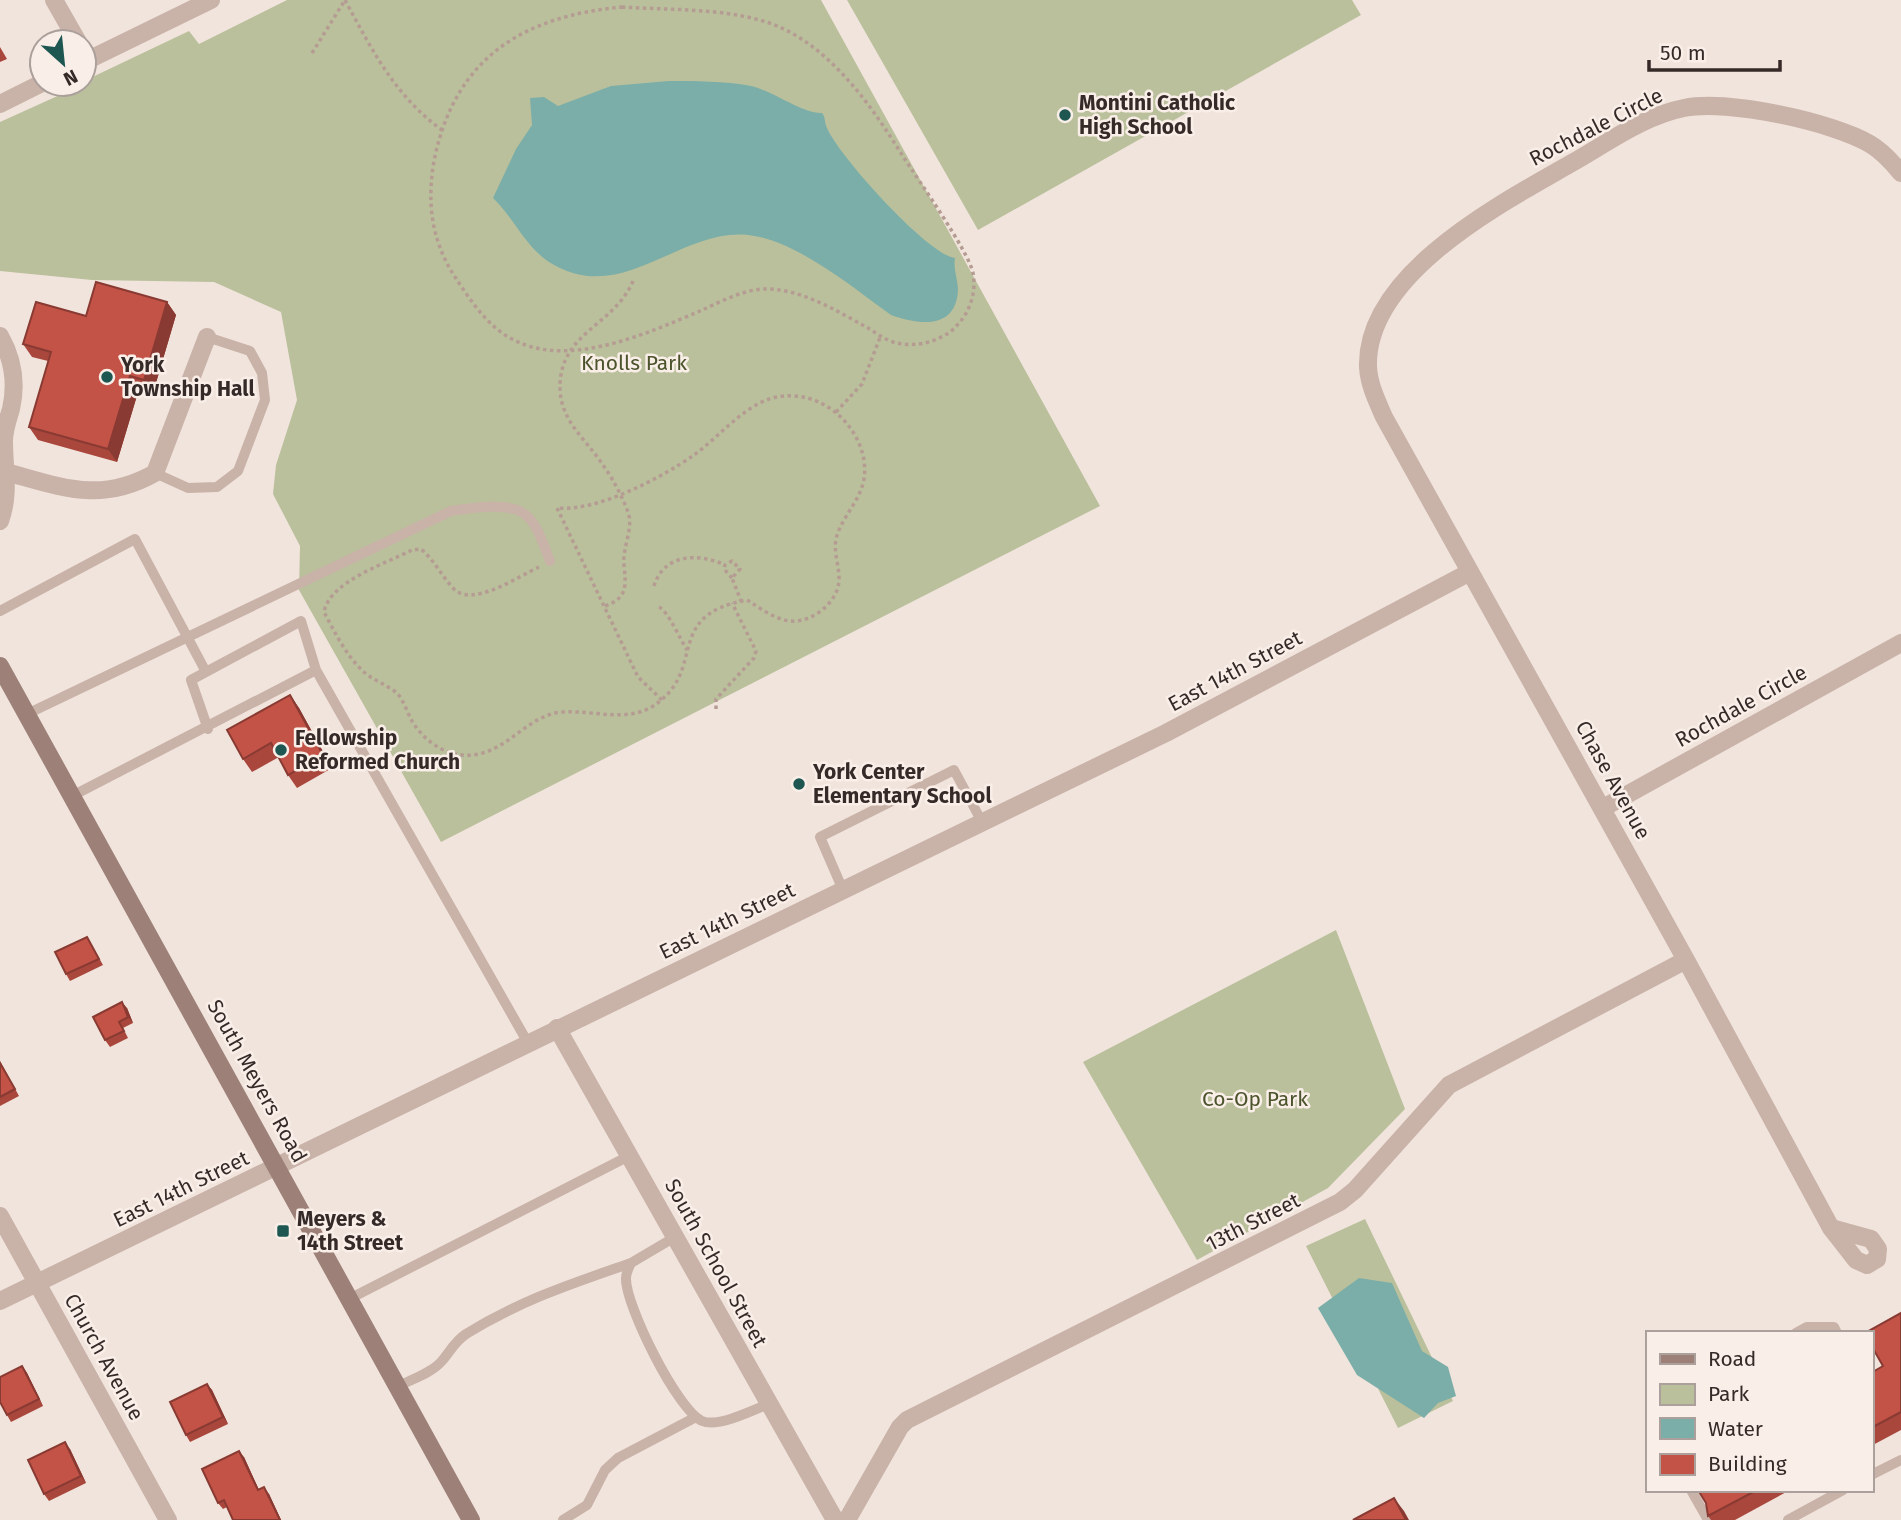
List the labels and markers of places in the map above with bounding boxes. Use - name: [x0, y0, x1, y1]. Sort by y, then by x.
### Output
- place label: Montini Catholic High School: [1079, 90, 1235, 140]
- marker: Montini Catholic High School: [1057, 107, 1073, 123]
- place label: York Township Hall: [120, 352, 256, 402]
- marker: York Township Hall: [99, 369, 115, 385]
- place label: Fellowship Reformed Church: [295, 725, 460, 775]
- marker: Fellowship Reformed Church: [273, 742, 289, 758]
- place label: York Center Elementary School: [812, 759, 992, 809]
- marker: York Center Elementary School: [791, 776, 807, 792]
- place label: Meyers & 14th Street: [297, 1206, 404, 1256]
- marker: Meyers & 14th Street: [275, 1223, 291, 1239]

